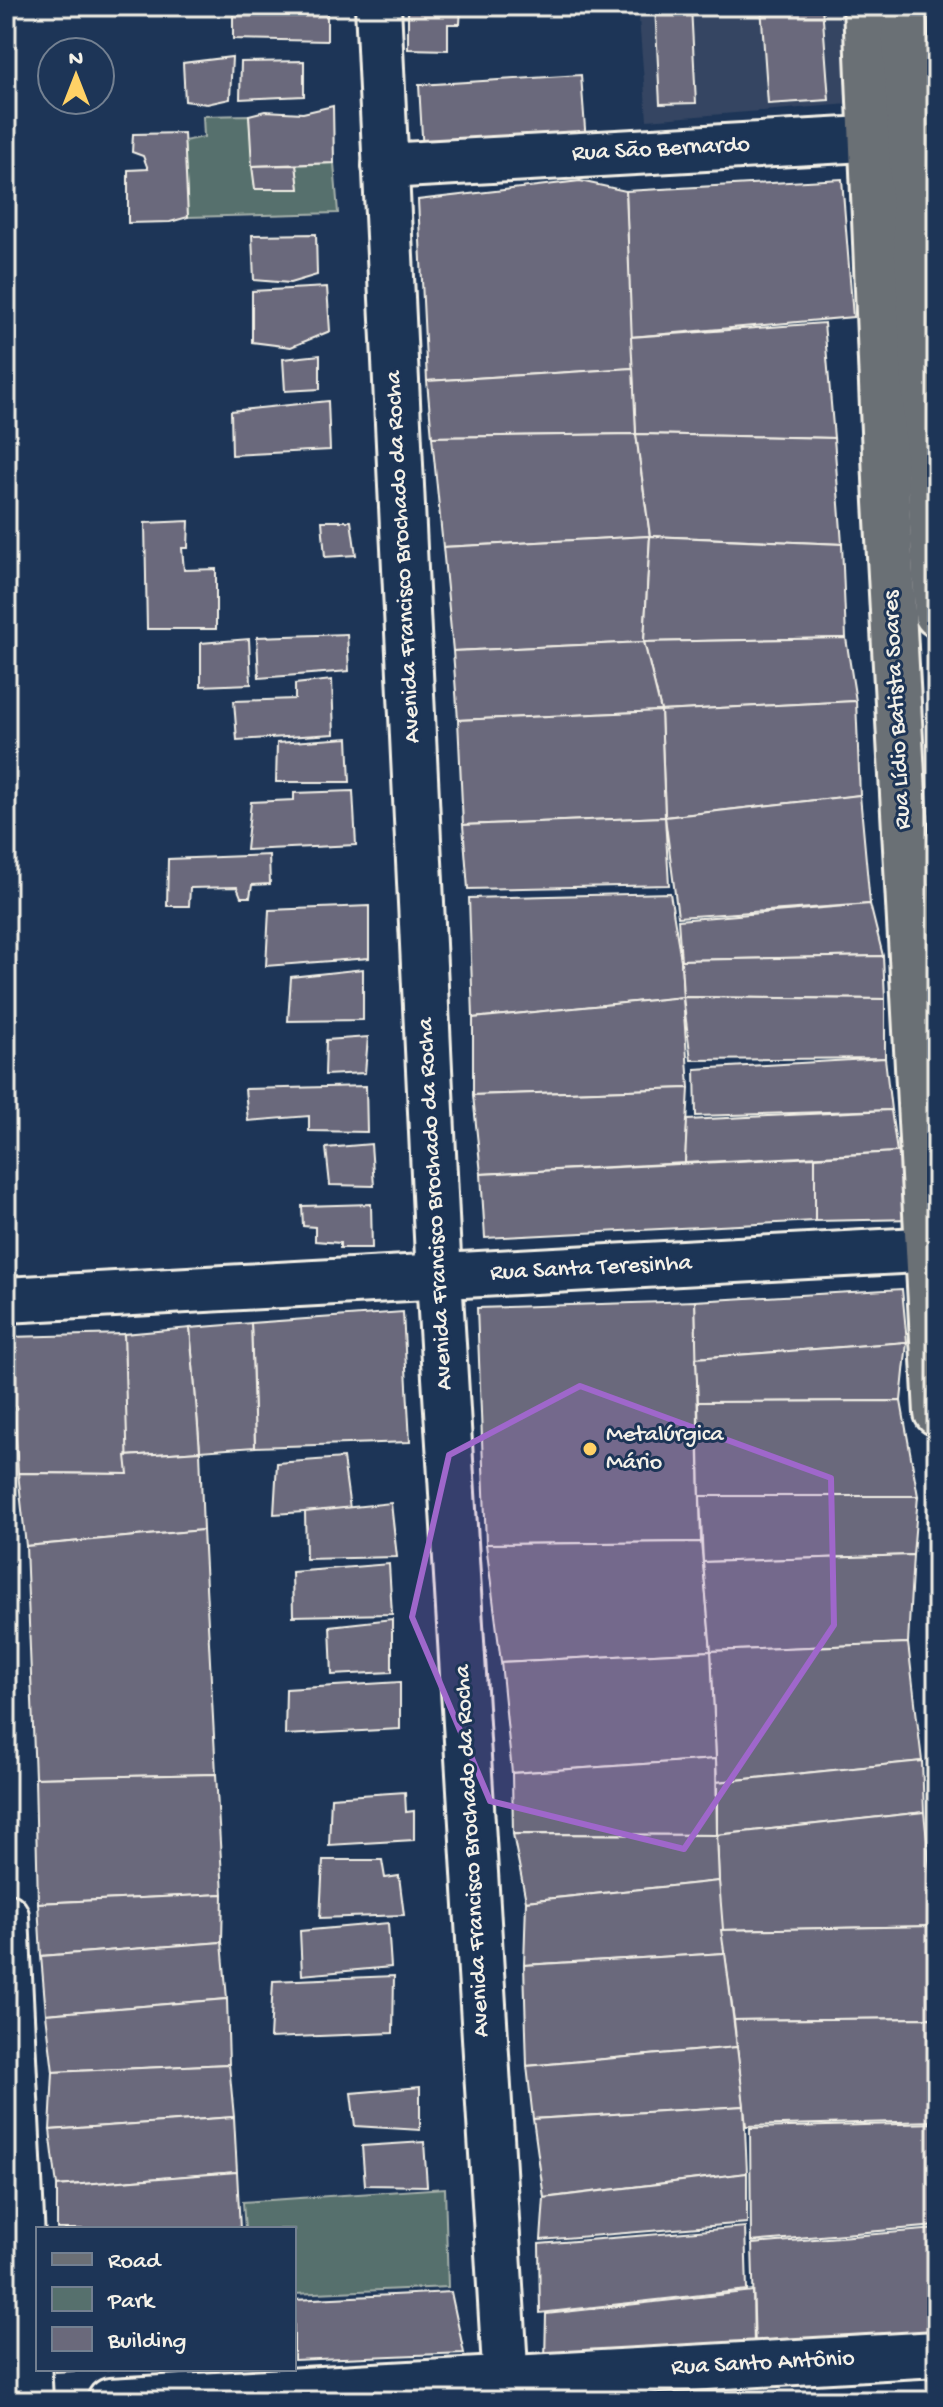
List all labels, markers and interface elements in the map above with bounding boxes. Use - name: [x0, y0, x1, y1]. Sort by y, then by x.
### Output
- north arrow: [36, 36, 116, 116]
- text: N: [69, 47, 83, 73]
- street label: Rua São Bernardo: [571, 131, 751, 169]
- street label: Avenida Francisco Brochado da Rocha: [380, 369, 428, 744]
- street label: Rua Lídio Batista Soares: [877, 589, 919, 830]
- street label: Avenida Francisco Brochado da Rocha: [412, 1016, 460, 1391]
- street label: Rua Santa Teresinha: [490, 1249, 693, 1289]
- place label: Metalúrgica Mário: [606, 1421, 724, 1478]
- marker: Metalúrgica Mário: [581, 1440, 599, 1458]
- street label: Avenida Francisco Brochado da Rocha: [449, 1663, 497, 2038]
- legend: [36, 2227, 296, 2371]
- text: Road: [108, 2248, 162, 2277]
- text: Park: [107, 2288, 156, 2317]
- text: Building: [107, 2328, 186, 2357]
- street label: Rua Santo Antônio: [671, 2345, 855, 2383]

